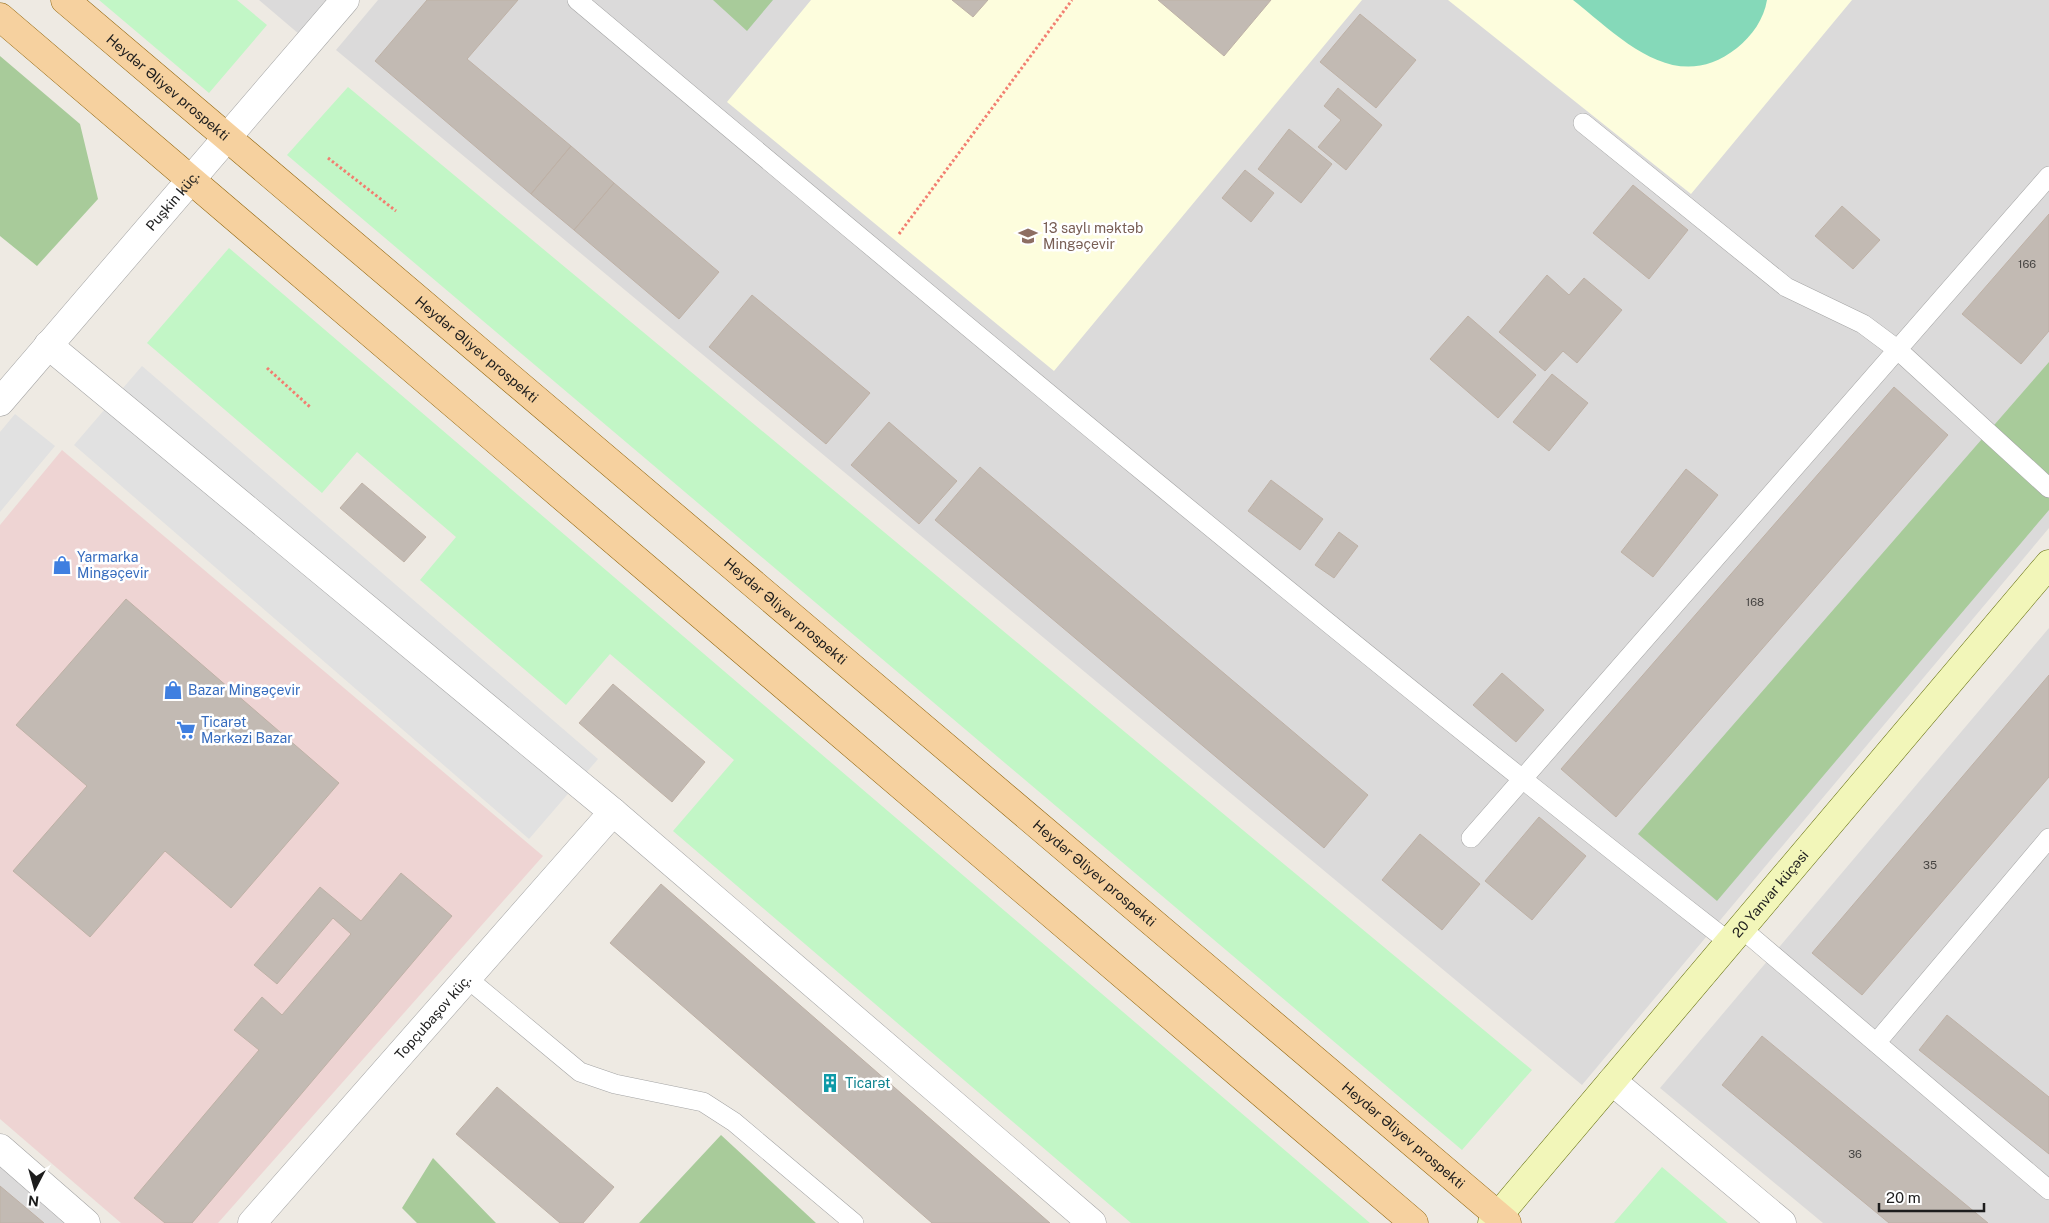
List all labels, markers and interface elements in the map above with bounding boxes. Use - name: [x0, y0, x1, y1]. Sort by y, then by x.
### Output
- street label: Heydər Əliyev prospekti: [103, 31, 233, 144]
- street label: Puşkin küç.: [143, 168, 203, 234]
- place label: 13 saylı məktəb Mingəçevir: [1043, 220, 1143, 252]
- school or university icon: 13 saylı məktəb Mingəçevir: [1017, 225, 1039, 247]
- house number: 166: [2018, 258, 2036, 270]
- street label: Heydər Əliyev prospekti: [412, 293, 541, 406]
- place label: Yarmarka Mingəçevir: [77, 549, 149, 581]
- shop icon: Yarmarka Mingəçevir: [51, 554, 73, 576]
- street label: Heydər Əliyev prospekti: [721, 555, 850, 668]
- house number: 168: [1746, 596, 1764, 608]
- shop icon: Bazar Mingəçevir: [162, 679, 184, 701]
- place label: Bazar Mingəçevir: [188, 682, 300, 698]
- place label: Ticarət Mərkəzi Bazar: [201, 714, 293, 746]
- supermarket icon: Ticarət Mərkəzi Bazar: [175, 719, 197, 741]
- street label: Heydər Əliyev prospekti: [1030, 817, 1159, 930]
- street label: 20 Yanvar küçəsi: [1729, 847, 1812, 941]
- house number: 35: [1923, 859, 1937, 871]
- street label: Topçubaşov küç.: [391, 972, 474, 1063]
- building icon: Ticarət: [819, 1072, 841, 1094]
- place label: Ticarət: [845, 1075, 890, 1091]
- street label: Heydər Əliyev prospekti: [1339, 1079, 1468, 1192]
- house number: 36: [1848, 1148, 1862, 1160]
- north arrow: [10, 1163, 60, 1213]
- scale bar: [1879, 1180, 1984, 1212]
- text: 20 m: [1886, 1189, 1921, 1206]
- text: N: [27, 1192, 40, 1209]

